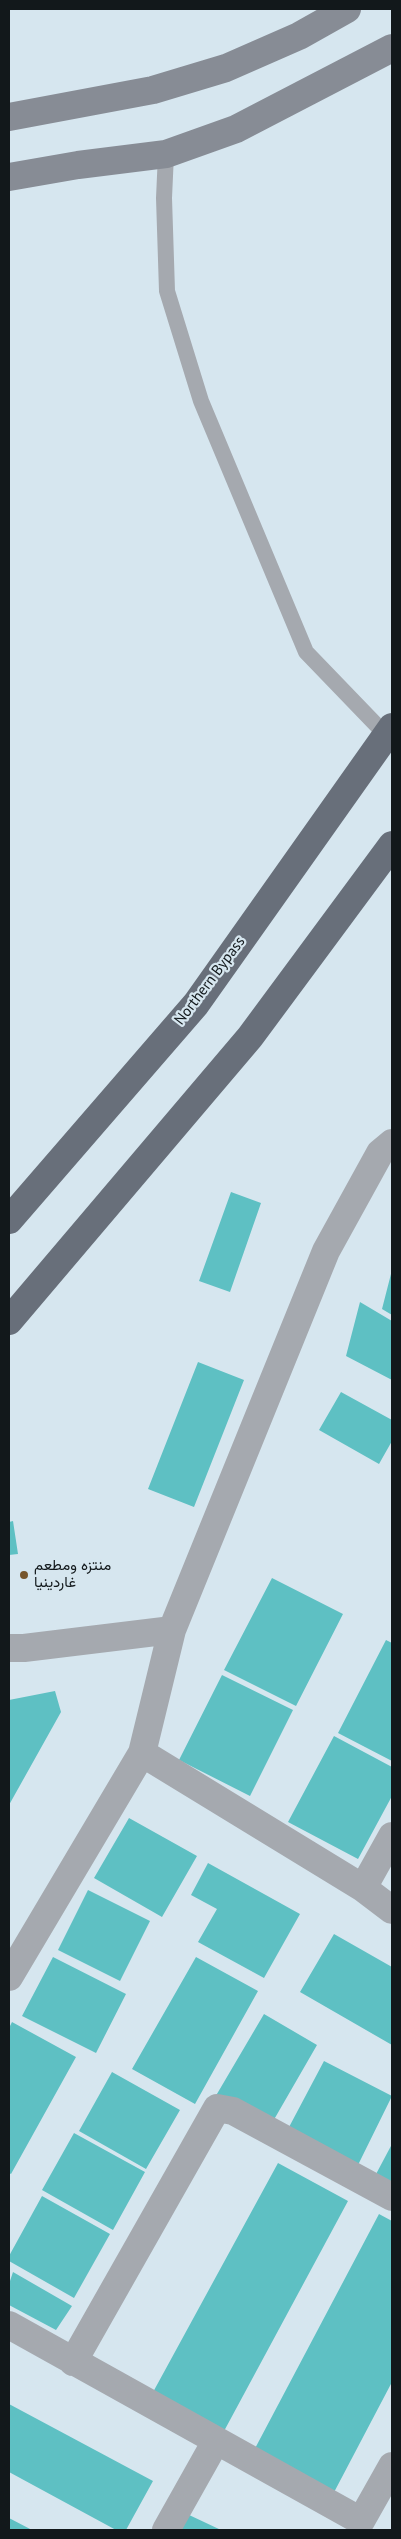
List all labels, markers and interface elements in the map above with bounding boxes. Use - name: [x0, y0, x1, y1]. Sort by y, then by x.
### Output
- street label: Northern Bypass: [171, 933, 249, 1029]
- place label: منتزه ومطعم غاردينيا: [34, 1557, 111, 1592]
- marker: منتزه ومطعم غاردينيا: [18, 1569, 30, 1581]

